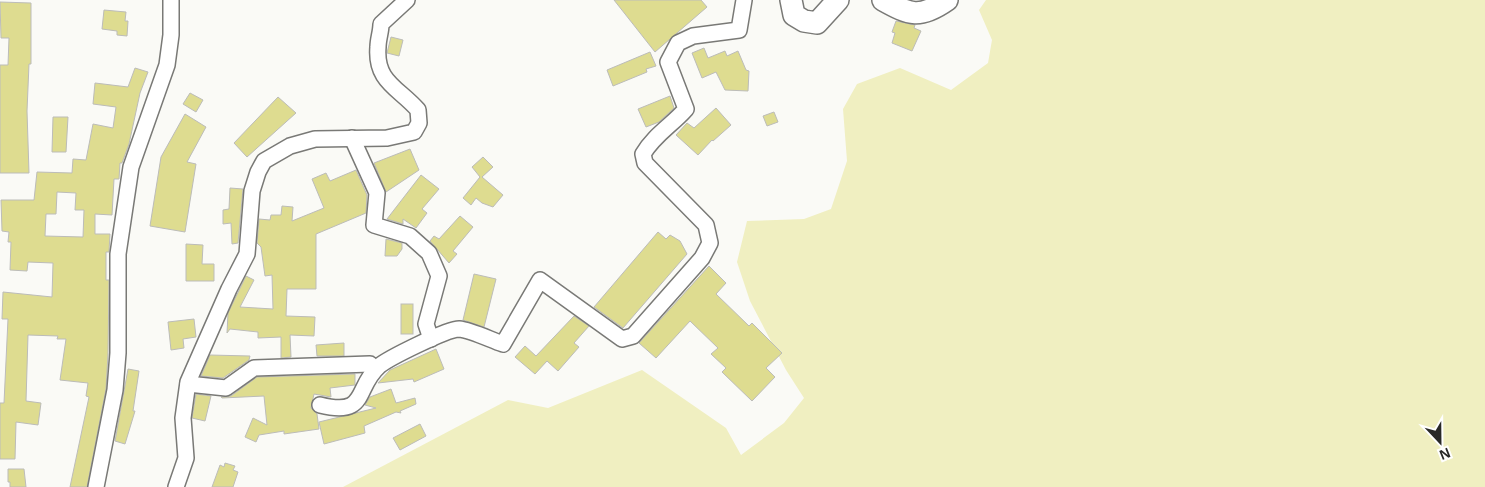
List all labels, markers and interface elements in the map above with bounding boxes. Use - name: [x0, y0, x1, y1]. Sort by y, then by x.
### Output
- north arrow: [1415, 417, 1465, 467]
- text: N: [1437, 445, 1453, 463]

